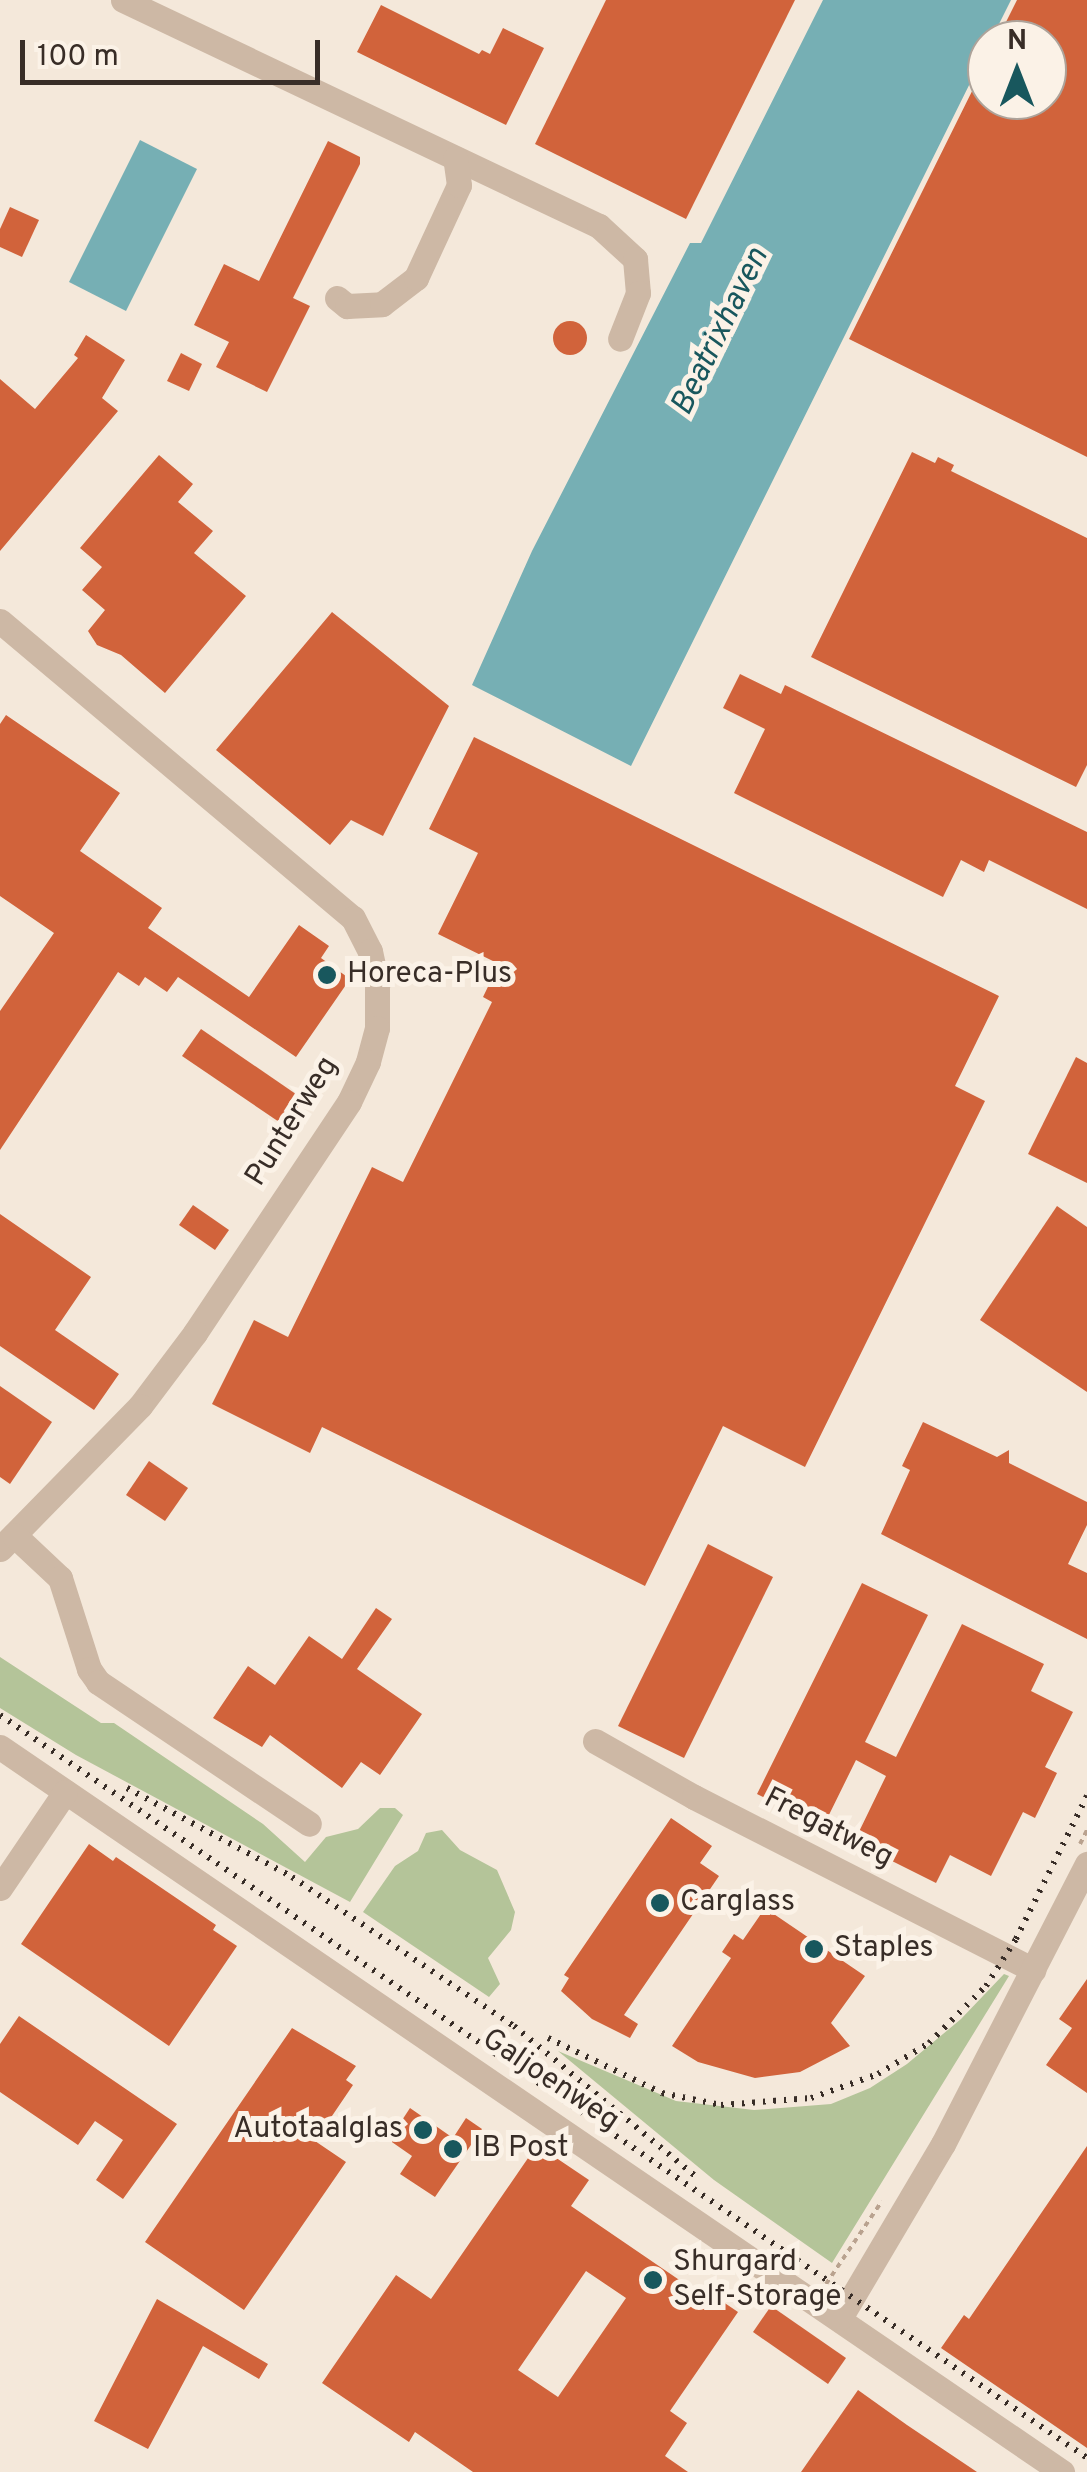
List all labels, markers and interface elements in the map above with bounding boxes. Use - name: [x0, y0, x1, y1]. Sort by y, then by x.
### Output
- scale bar: [25, 20, 325, 82]
- north arrow: [967, 20, 1067, 120]
- text: N: [1007, 24, 1027, 60]
- text: 100 m: [37, 39, 119, 76]
- water label: Beatrixhaven: [664, 242, 778, 422]
- place label: Horeca-Plus: [347, 957, 512, 993]
- marker: Horeca-Plus: [316, 964, 338, 986]
- street label: Punterweg: [239, 1051, 347, 1193]
- street label: Fregatweg: [757, 1781, 899, 1877]
- place label: Carglass: [680, 1885, 795, 1921]
- marker: Carglass: [649, 1892, 671, 1914]
- place label: Staples: [834, 1931, 934, 1967]
- marker: Staples: [803, 1938, 825, 1960]
- street label: Galjoenweg: [475, 2022, 625, 2140]
- place label: Autotaalglas: [233, 2112, 403, 2148]
- marker: Autotaalglas: [412, 2119, 434, 2141]
- place label: IB Post: [473, 2131, 569, 2167]
- marker: IB Post: [442, 2138, 464, 2160]
- place label: Shurgard Self-Storage: [673, 2245, 841, 2316]
- marker: Shurgard Self-Storage: [642, 2269, 664, 2291]

